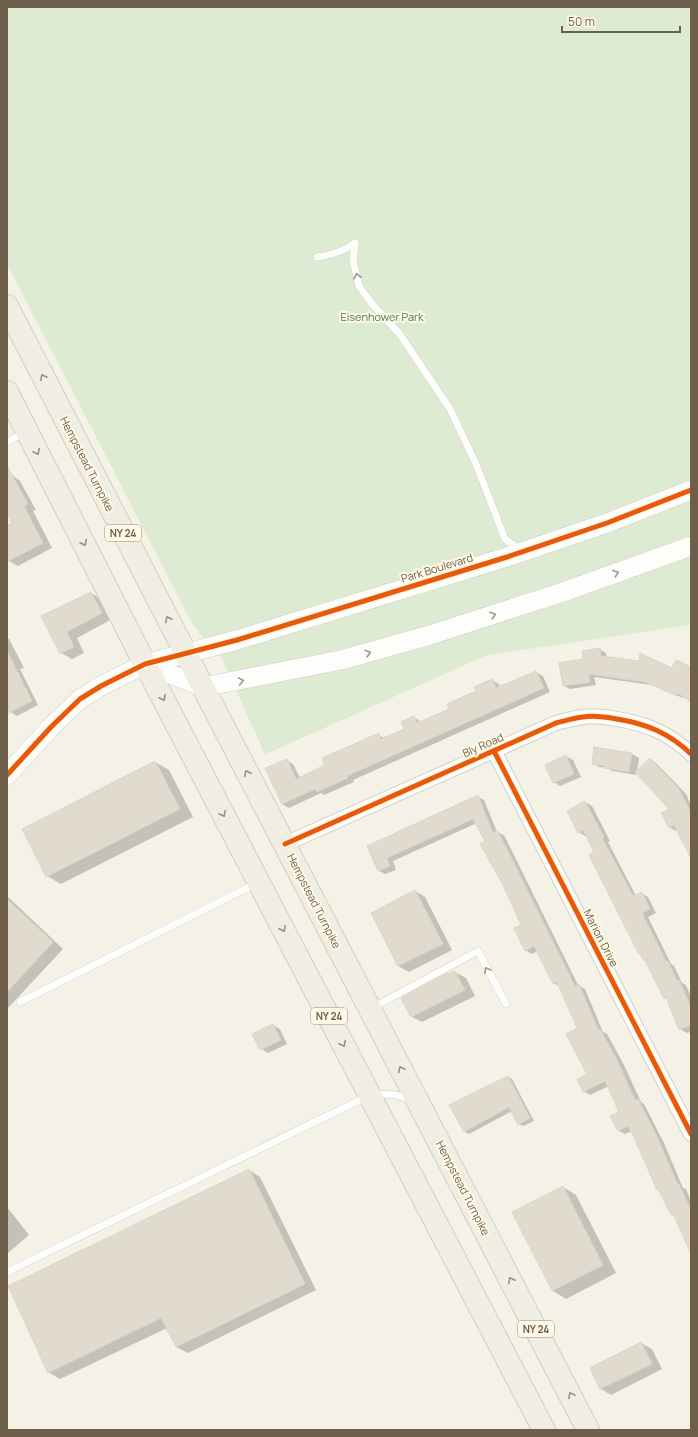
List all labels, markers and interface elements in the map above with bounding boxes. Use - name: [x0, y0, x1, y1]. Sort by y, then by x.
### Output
- scale bar: [562, 8, 680, 34]
- text: 50 m: [568, 13, 595, 30]
- one-way arrow: [353, 272, 361, 279]
- park label: Eisenhower Park: [341, 309, 424, 324]
- one-way arrow: [40, 374, 48, 381]
- street label: Hempstead Turnpike: [57, 414, 118, 514]
- one-way arrow: [33, 448, 40, 455]
- road number: NY 24: [105, 525, 141, 541]
- one-way arrow: [79, 539, 87, 546]
- street label: Park Boulevard: [399, 549, 475, 586]
- one-way arrow: [612, 570, 619, 578]
- one-way arrow: [489, 611, 496, 620]
- one-way arrow: [165, 616, 173, 624]
- one-way arrow: [365, 649, 371, 657]
- one-way arrow: [238, 677, 244, 685]
- one-way arrow: [159, 694, 166, 701]
- street label: Bly Road: [460, 729, 506, 760]
- one-way arrow: [245, 769, 252, 777]
- one-way arrow: [219, 809, 226, 817]
- street label: Hempstead Turnpike: [284, 851, 345, 951]
- street label: Marion Drive: [580, 906, 623, 970]
- one-way arrow: [279, 925, 286, 932]
- one-way arrow: [485, 967, 492, 974]
- road number: NY 24: [311, 1008, 347, 1024]
- one-way arrow: [339, 1040, 346, 1047]
- one-way arrow: [399, 1066, 406, 1074]
- street label: Hempstead Turnpike: [433, 1138, 494, 1238]
- one-way arrow: [508, 1277, 515, 1284]
- road number: NY 24: [518, 1321, 554, 1337]
- one-way arrow: [568, 1392, 575, 1400]

